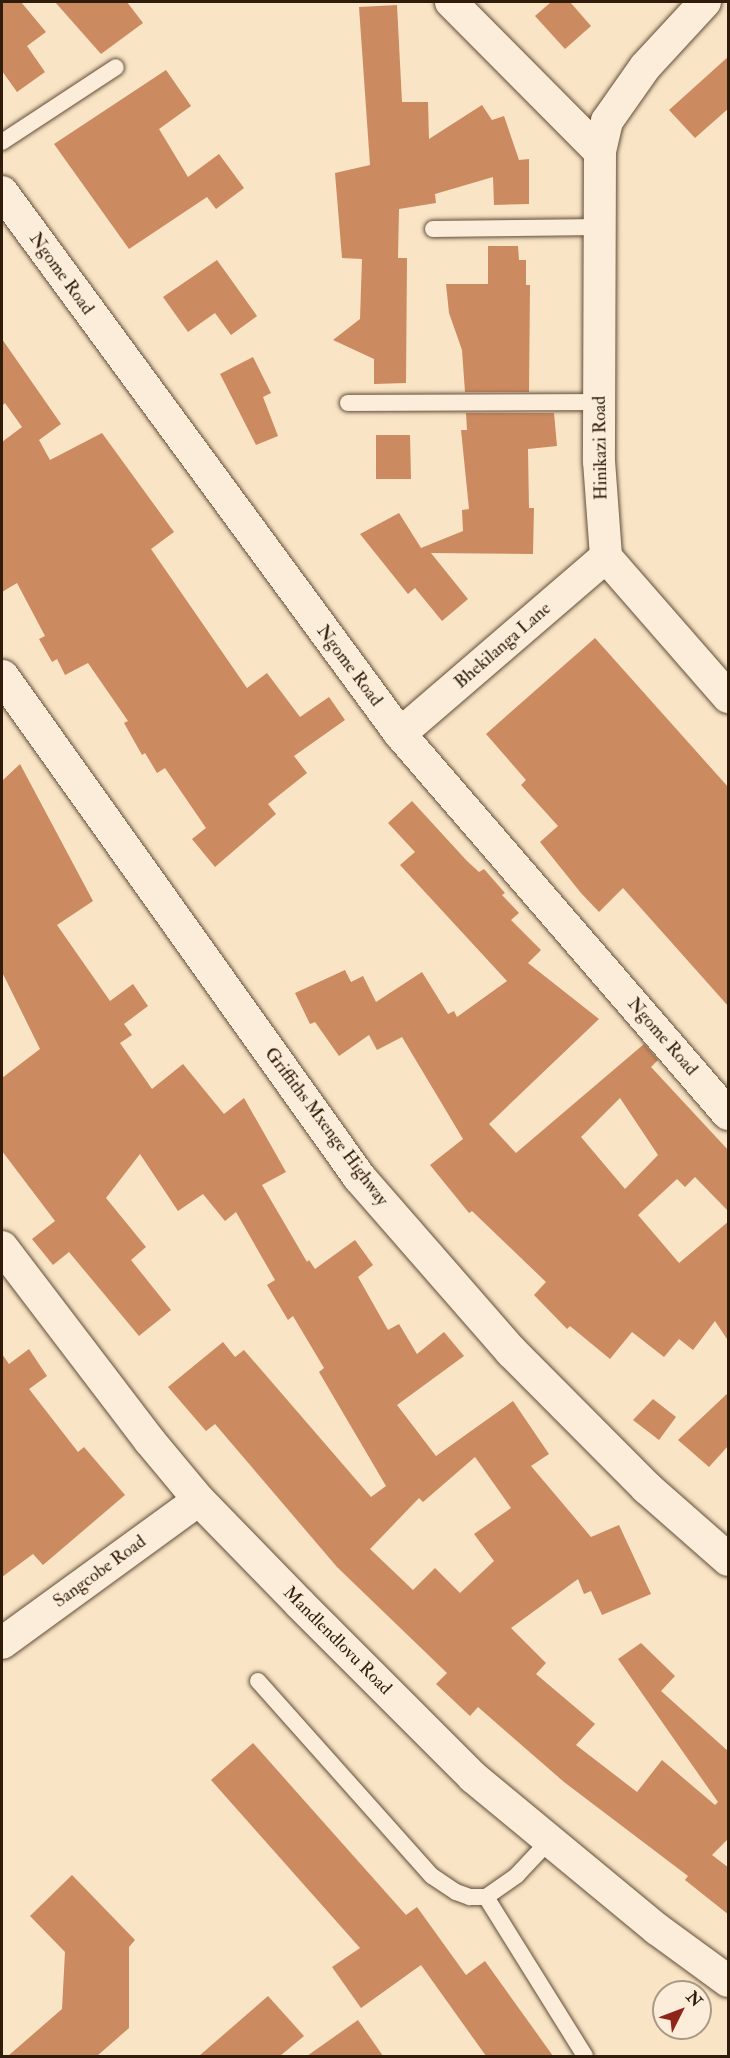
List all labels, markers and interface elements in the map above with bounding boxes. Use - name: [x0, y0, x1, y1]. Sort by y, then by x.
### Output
- street label: Ngome Road: [24, 229, 98, 319]
- street label: Hinikazi Road: [589, 396, 613, 500]
- street label: Bhekilanga Lane: [450, 598, 556, 694]
- street label: Ngome Road: [311, 621, 387, 711]
- street label: Ngome Road: [622, 994, 702, 1080]
- street label: Griffiths Mxenge Highway: [259, 1044, 393, 1210]
- street label: Sangcobe Road: [49, 1531, 151, 1613]
- street label: Mandlendlovu Road: [278, 1582, 396, 1700]
- north arrow: [652, 1980, 712, 2040]
- text: N: [682, 1987, 706, 2011]

